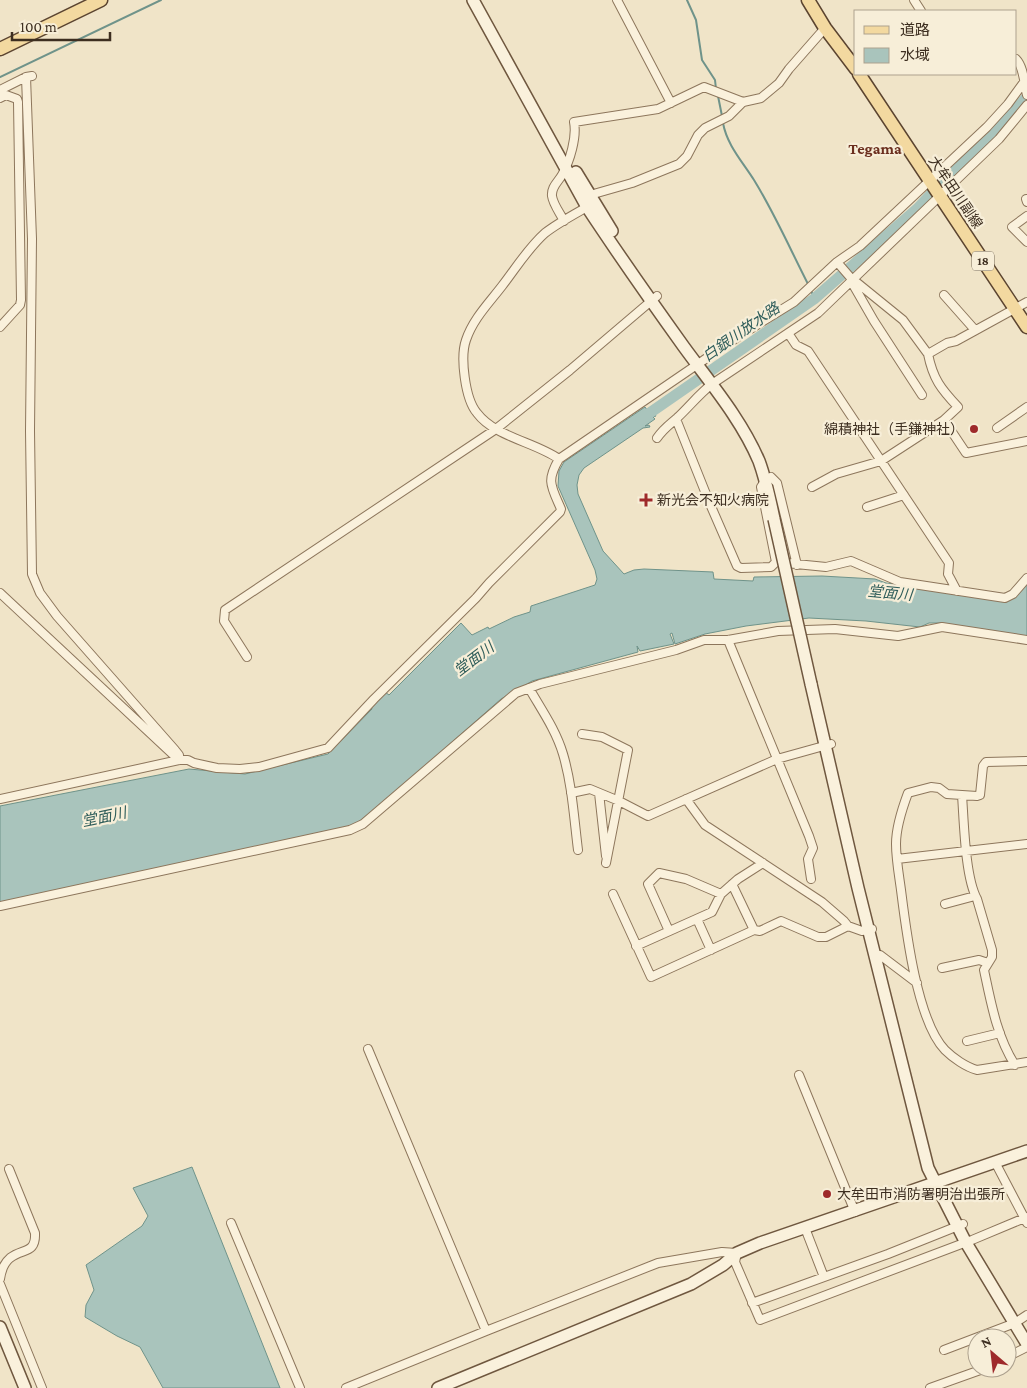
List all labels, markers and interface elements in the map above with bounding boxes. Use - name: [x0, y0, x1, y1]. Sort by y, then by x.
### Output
- scale bar: [12, 10, 110, 42]
- legend: [854, 10, 1017, 75]
- text: 100 m: [20, 19, 57, 35]
- text: 道路: [900, 22, 930, 38]
- text: 水域: [900, 47, 930, 63]
- district label: Tegama: [848, 140, 902, 157]
- street label: 大牟田川副線: [926, 153, 986, 231]
- road number: 18: [972, 252, 994, 270]
- water label: 白銀川放水路: [700, 298, 784, 364]
- place label: 綿積神社（手鎌神社）: [824, 421, 964, 437]
- marker: 綿積神社（手鎌神社）: [968, 423, 980, 435]
- place label: 新光会不知火病院: [657, 492, 769, 508]
- marker: 新光会不知火病院: [639, 493, 653, 507]
- water label: 堂面川: [867, 583, 915, 603]
- water label: 堂面川: [451, 638, 498, 679]
- water label: 堂面川: [80, 804, 130, 830]
- place label: 大牟田市消防署明治出張所: [837, 1186, 1005, 1202]
- marker: 大牟田市消防署明治出張所: [821, 1188, 833, 1200]
- north arrow: [967, 1328, 1017, 1378]
- text: N: [978, 1332, 994, 1351]

